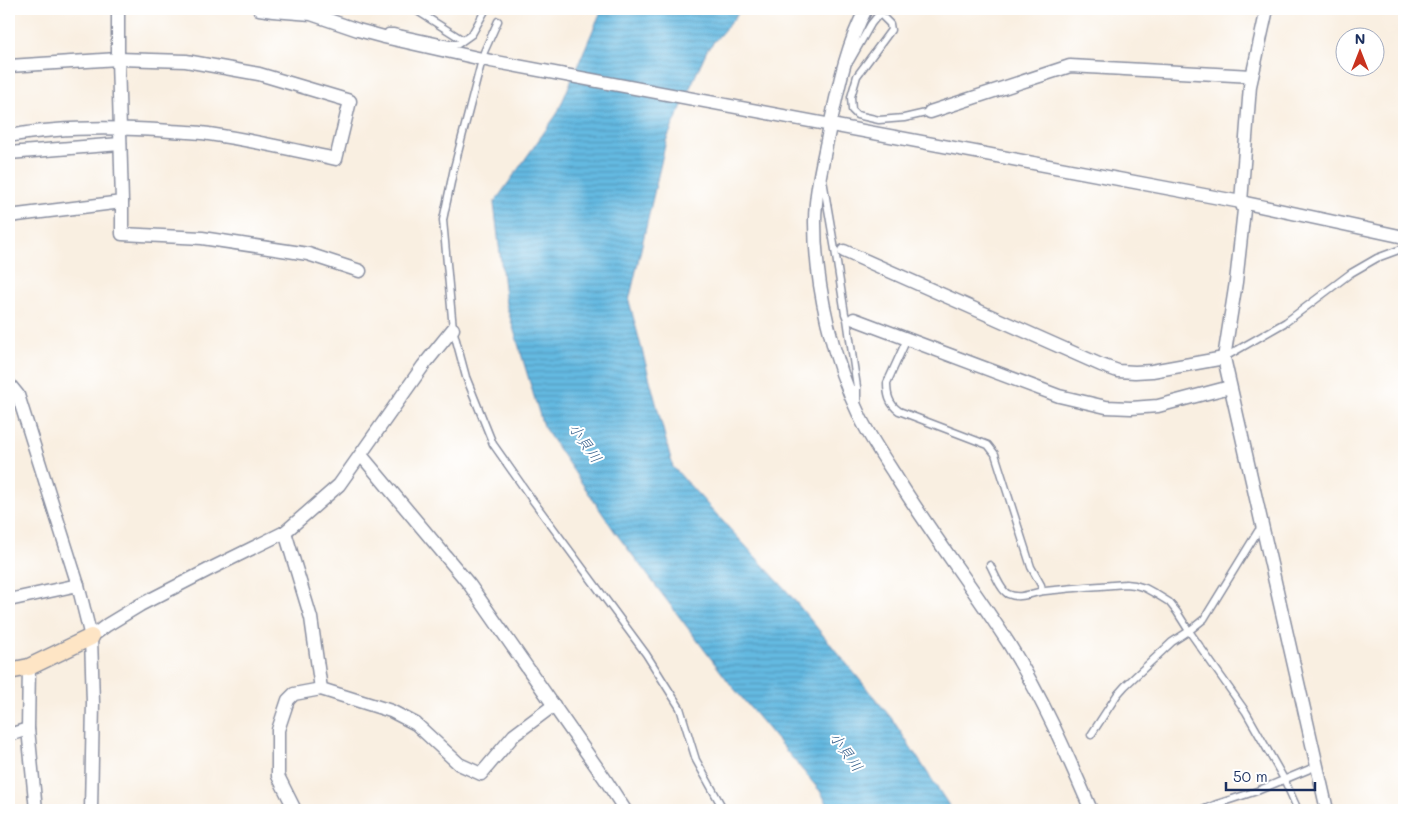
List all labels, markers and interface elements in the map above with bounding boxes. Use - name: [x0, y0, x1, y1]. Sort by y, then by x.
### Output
- north arrow: [1336, 28, 1386, 78]
- text: N: [1355, 29, 1365, 48]
- water label: 小貝川: [565, 418, 607, 467]
- water label: 小貝川: [825, 727, 868, 775]
- scale bar: [1226, 759, 1314, 791]
- text: 50 m: [1233, 766, 1268, 786]

